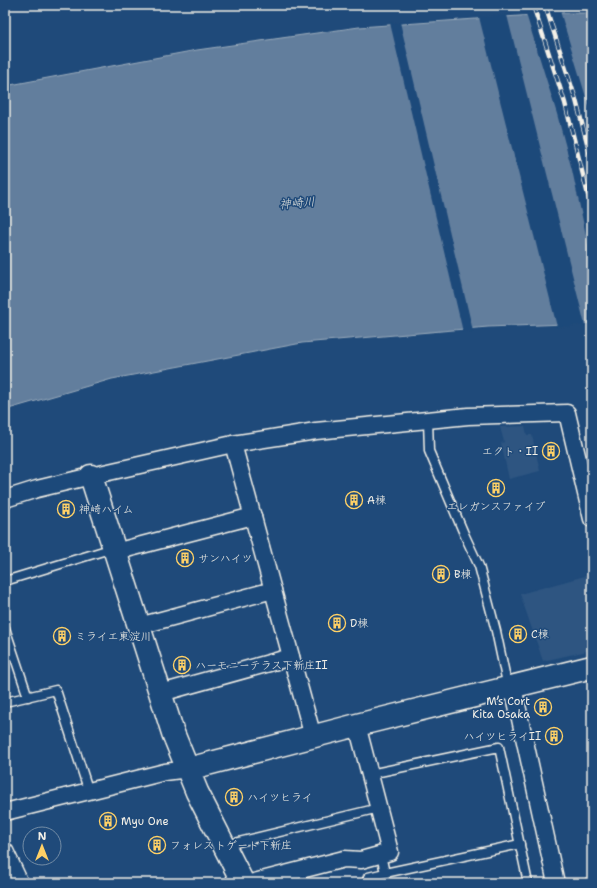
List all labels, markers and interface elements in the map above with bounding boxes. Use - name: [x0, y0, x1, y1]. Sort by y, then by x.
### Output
- water label: 神崎川: [278, 193, 316, 213]
- building icon: エクト・II: [541, 441, 561, 461]
- place label: エクト・II: [482, 444, 538, 459]
- building icon: エレガンスファイブ: [486, 478, 506, 498]
- building icon: A棟: [344, 490, 364, 510]
- place label: A棟: [367, 493, 386, 508]
- building icon: 神崎ハイム: [56, 499, 76, 519]
- place label: エレガンスファイブ: [447, 499, 546, 514]
- place label: 神崎ハイム: [79, 502, 134, 517]
- building icon: サンハイツ: [175, 548, 195, 568]
- place label: サンハイツ: [198, 551, 253, 566]
- building icon: B棟: [431, 564, 451, 584]
- place label: B棟: [454, 567, 472, 582]
- building icon: D棟: [327, 613, 347, 633]
- place label: D棟: [350, 616, 368, 631]
- building icon: C棟: [508, 624, 528, 644]
- building icon: ミライエ東淀川: [52, 626, 72, 646]
- place label: C棟: [531, 627, 549, 642]
- place label: ミライエ東淀川: [75, 629, 152, 644]
- building icon: ハーモニーテラス下新庄II: [172, 655, 192, 675]
- place label: ハーモニーテラス下新庄II: [195, 658, 328, 673]
- place label: M’s Cort Kita Osaka: [472, 694, 530, 722]
- building icon: M’s Cort Kita Osaka: [533, 697, 553, 717]
- building icon: ハイツヒライII: [544, 726, 564, 746]
- place label: ハイツヒライII: [463, 729, 541, 744]
- building icon: ハイツヒライ: [224, 787, 244, 807]
- place label: ハイツヒライ: [247, 790, 313, 805]
- building icon: Myu One: [98, 811, 118, 831]
- place label: Myu One: [121, 814, 169, 829]
- north arrow: [22, 826, 62, 866]
- text: N: [38, 829, 47, 844]
- building icon: フォレストゲート下新庄: [147, 835, 167, 855]
- place label: フォレストゲート下新庄: [170, 838, 292, 853]

